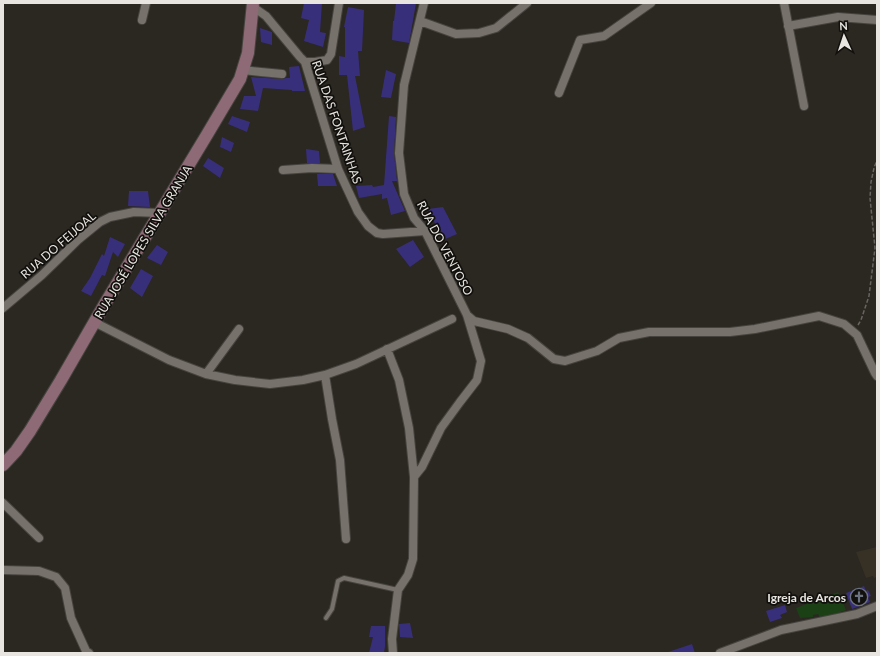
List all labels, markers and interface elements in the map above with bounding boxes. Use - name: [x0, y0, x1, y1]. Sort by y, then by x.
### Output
- north arrow: [824, 16, 864, 56]
- text: N: [839, 19, 848, 32]
- street label: RUA DAS FONTAINHAS: [309, 58, 365, 186]
- street label: RUA JOSÉ LOPES SILVA GRANJA: [91, 162, 195, 322]
- street label: RUA DO VENTOSO: [414, 198, 476, 298]
- street label: RUA DO FEIJOAL: [17, 208, 99, 282]
- church icon: Igreja de Arcos: [849, 587, 869, 607]
- place label: Igreja de Arcos: [767, 590, 846, 605]

